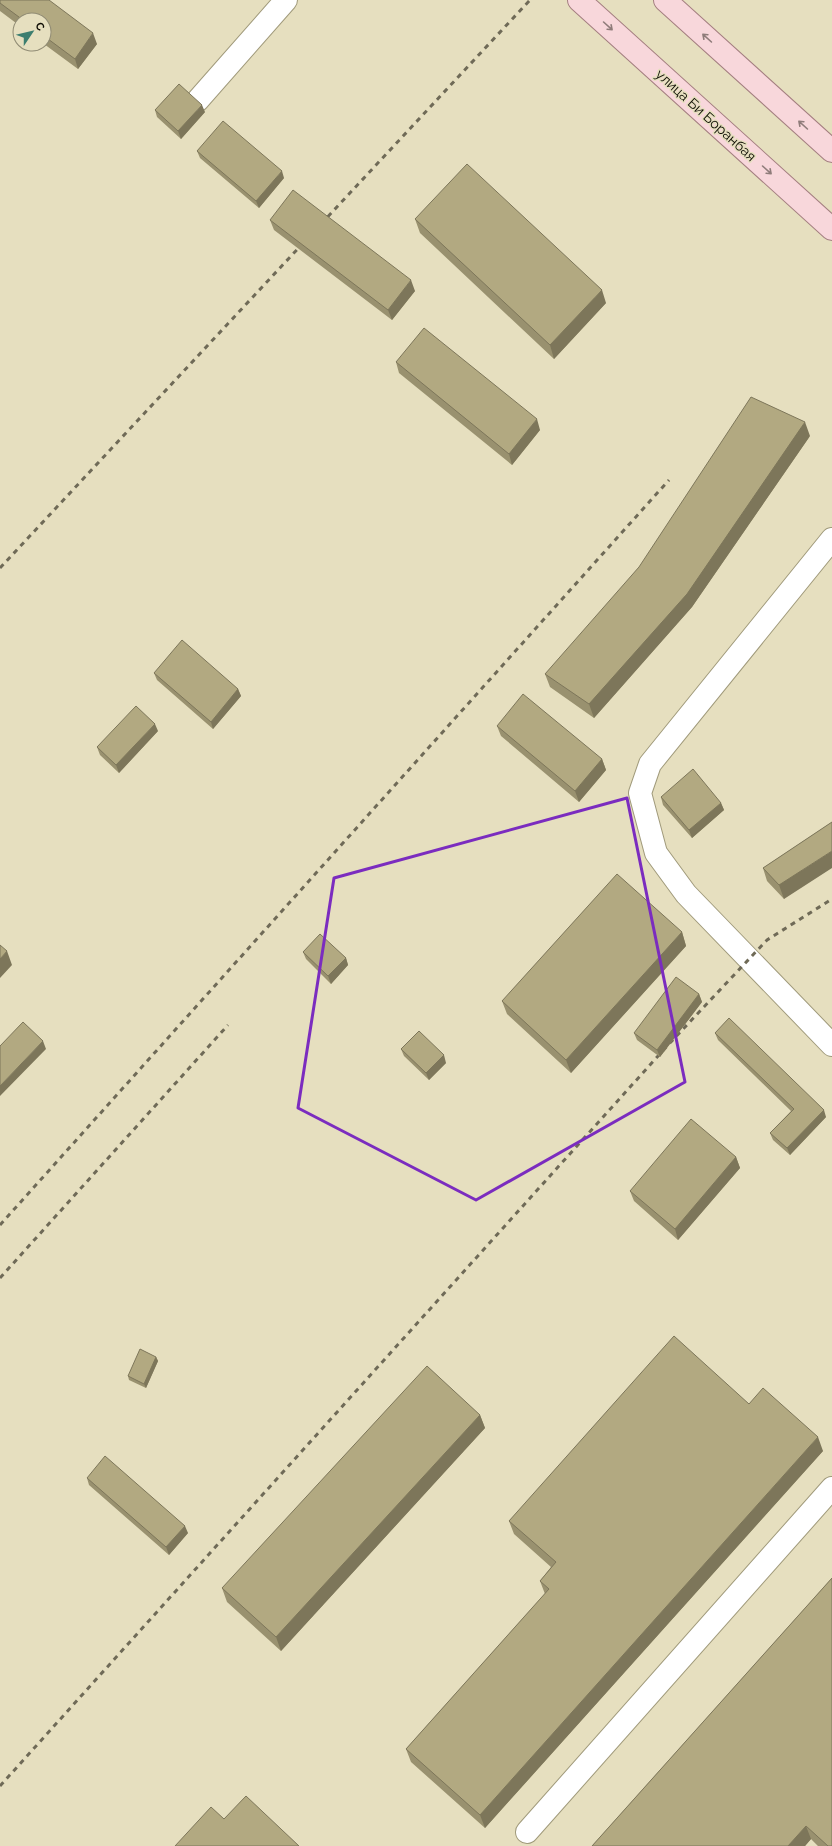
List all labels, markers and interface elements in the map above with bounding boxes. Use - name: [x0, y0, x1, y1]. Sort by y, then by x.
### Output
- north arrow: [12, 12, 52, 52]
- text: С: [32, 20, 48, 34]
- one-way arrow: [603, 22, 614, 31]
- one-way arrow: [702, 33, 712, 42]
- street label: улица Би Боранбая: [653, 66, 759, 164]
- one-way arrow: [798, 120, 808, 130]
- one-way arrow: [762, 165, 772, 175]

